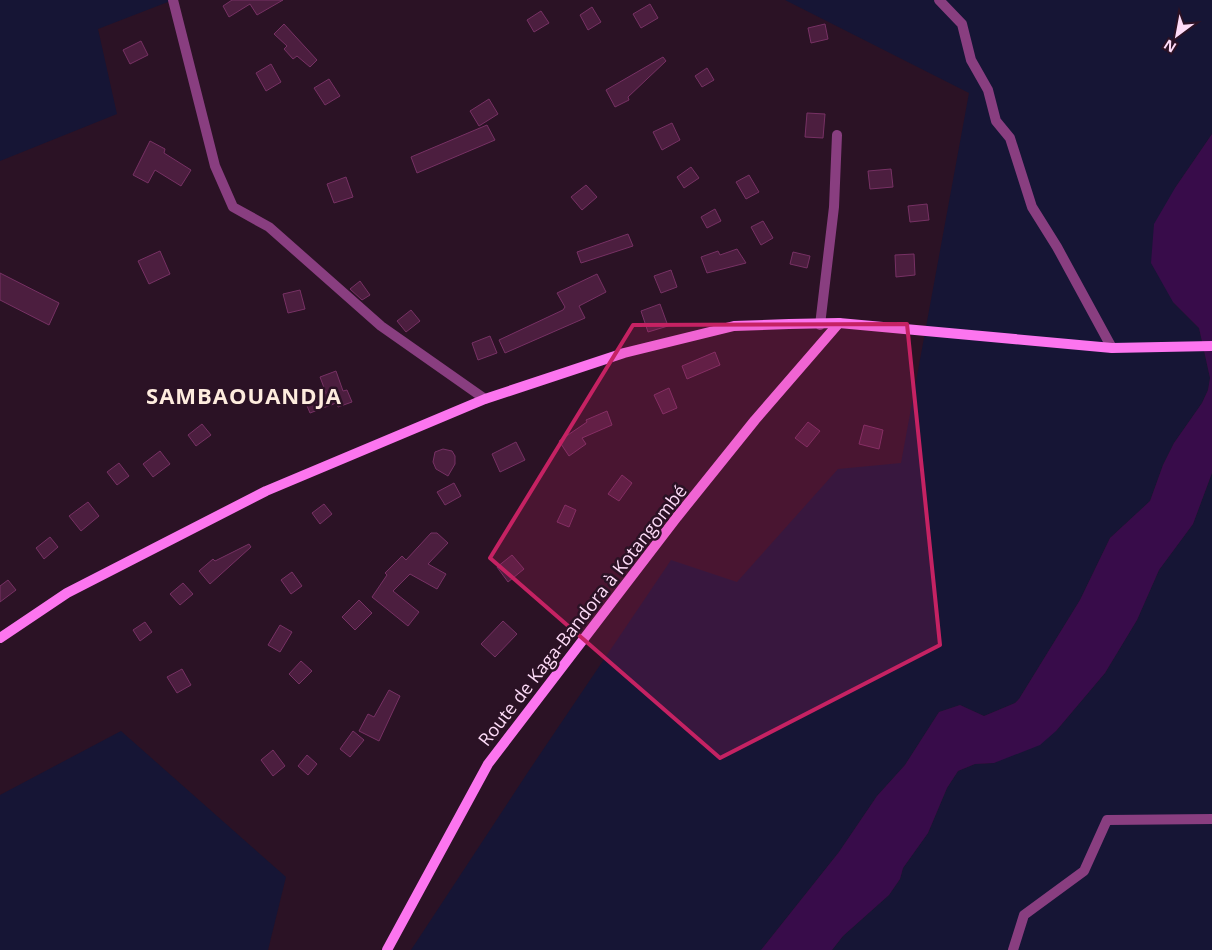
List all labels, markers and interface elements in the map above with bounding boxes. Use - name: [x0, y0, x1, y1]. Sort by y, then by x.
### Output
- north arrow: [1152, 10, 1202, 60]
- text: N: [1160, 35, 1180, 58]
- district label: SAMBAOUANDJA: [146, 380, 342, 410]
- street label: Route de Kaga-Bandora à Kotangombé: [472, 479, 692, 751]

